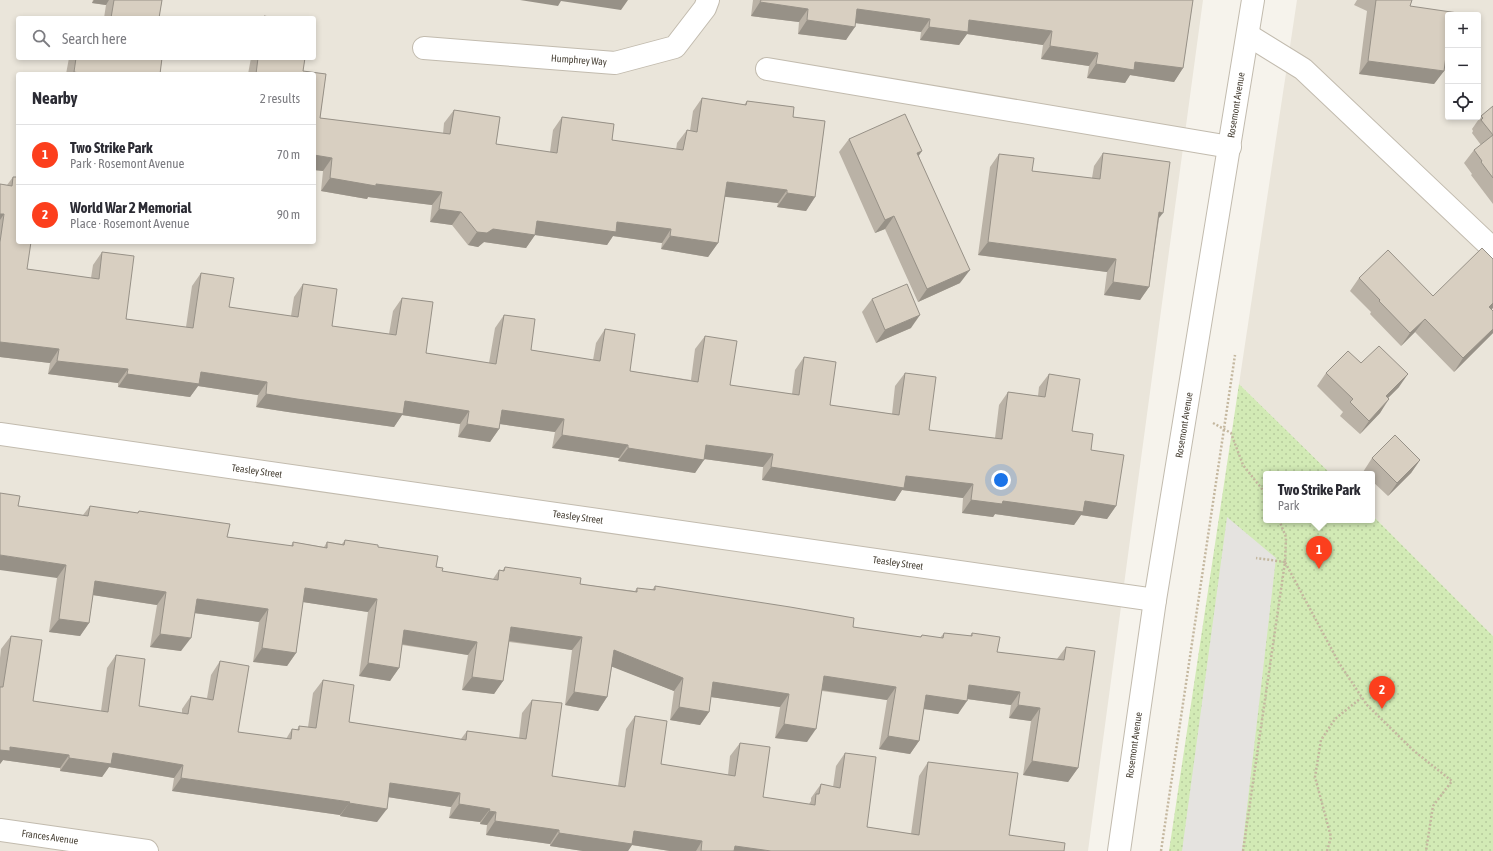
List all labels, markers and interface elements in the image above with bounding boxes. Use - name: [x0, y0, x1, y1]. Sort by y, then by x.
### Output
- map controls: [1445, 12, 1481, 120]
- button: +: [1445, 12, 1481, 48]
- search box: [16, 16, 316, 60]
- icon: search: [30, 27, 52, 49]
- text: Search here: [62, 30, 127, 47]
- button: −: [1445, 48, 1481, 84]
- street label: Humphrey Way: [551, 53, 607, 67]
- street label: Rosemont Avenue: [1225, 71, 1247, 139]
- button: locate: [1445, 84, 1481, 120]
- text: Nearby: [32, 88, 78, 108]
- text: 2 results: [260, 91, 300, 106]
- text: Two Strike Park: [70, 139, 153, 156]
- text: 1: [42, 147, 48, 162]
- text: 70 m: [277, 147, 300, 162]
- text: Park · Rosemont Avenue: [70, 156, 184, 171]
- text: World War 2 Memorial: [70, 199, 191, 216]
- text: 2: [42, 207, 48, 222]
- text: 90 m: [277, 207, 300, 222]
- text: Place · Rosemont Avenue: [70, 216, 189, 231]
- street label: Rosemont Avenue: [1173, 391, 1195, 459]
- street label: Teasley Street: [231, 462, 283, 480]
- your location: [991, 470, 1011, 490]
- popup: [1263, 471, 1375, 523]
- text: Two Strike Park: [1278, 481, 1360, 498]
- text: Park: [1278, 498, 1299, 513]
- street label: Teasley Street: [552, 508, 604, 526]
- pin: 1: [1306, 536, 1332, 569]
- street label: Teasley Street: [872, 554, 924, 572]
- pin: 2: [1369, 676, 1395, 709]
- street label: Rosemont Avenue: [1124, 711, 1144, 779]
- street label: Frances Avenue: [21, 828, 79, 846]

